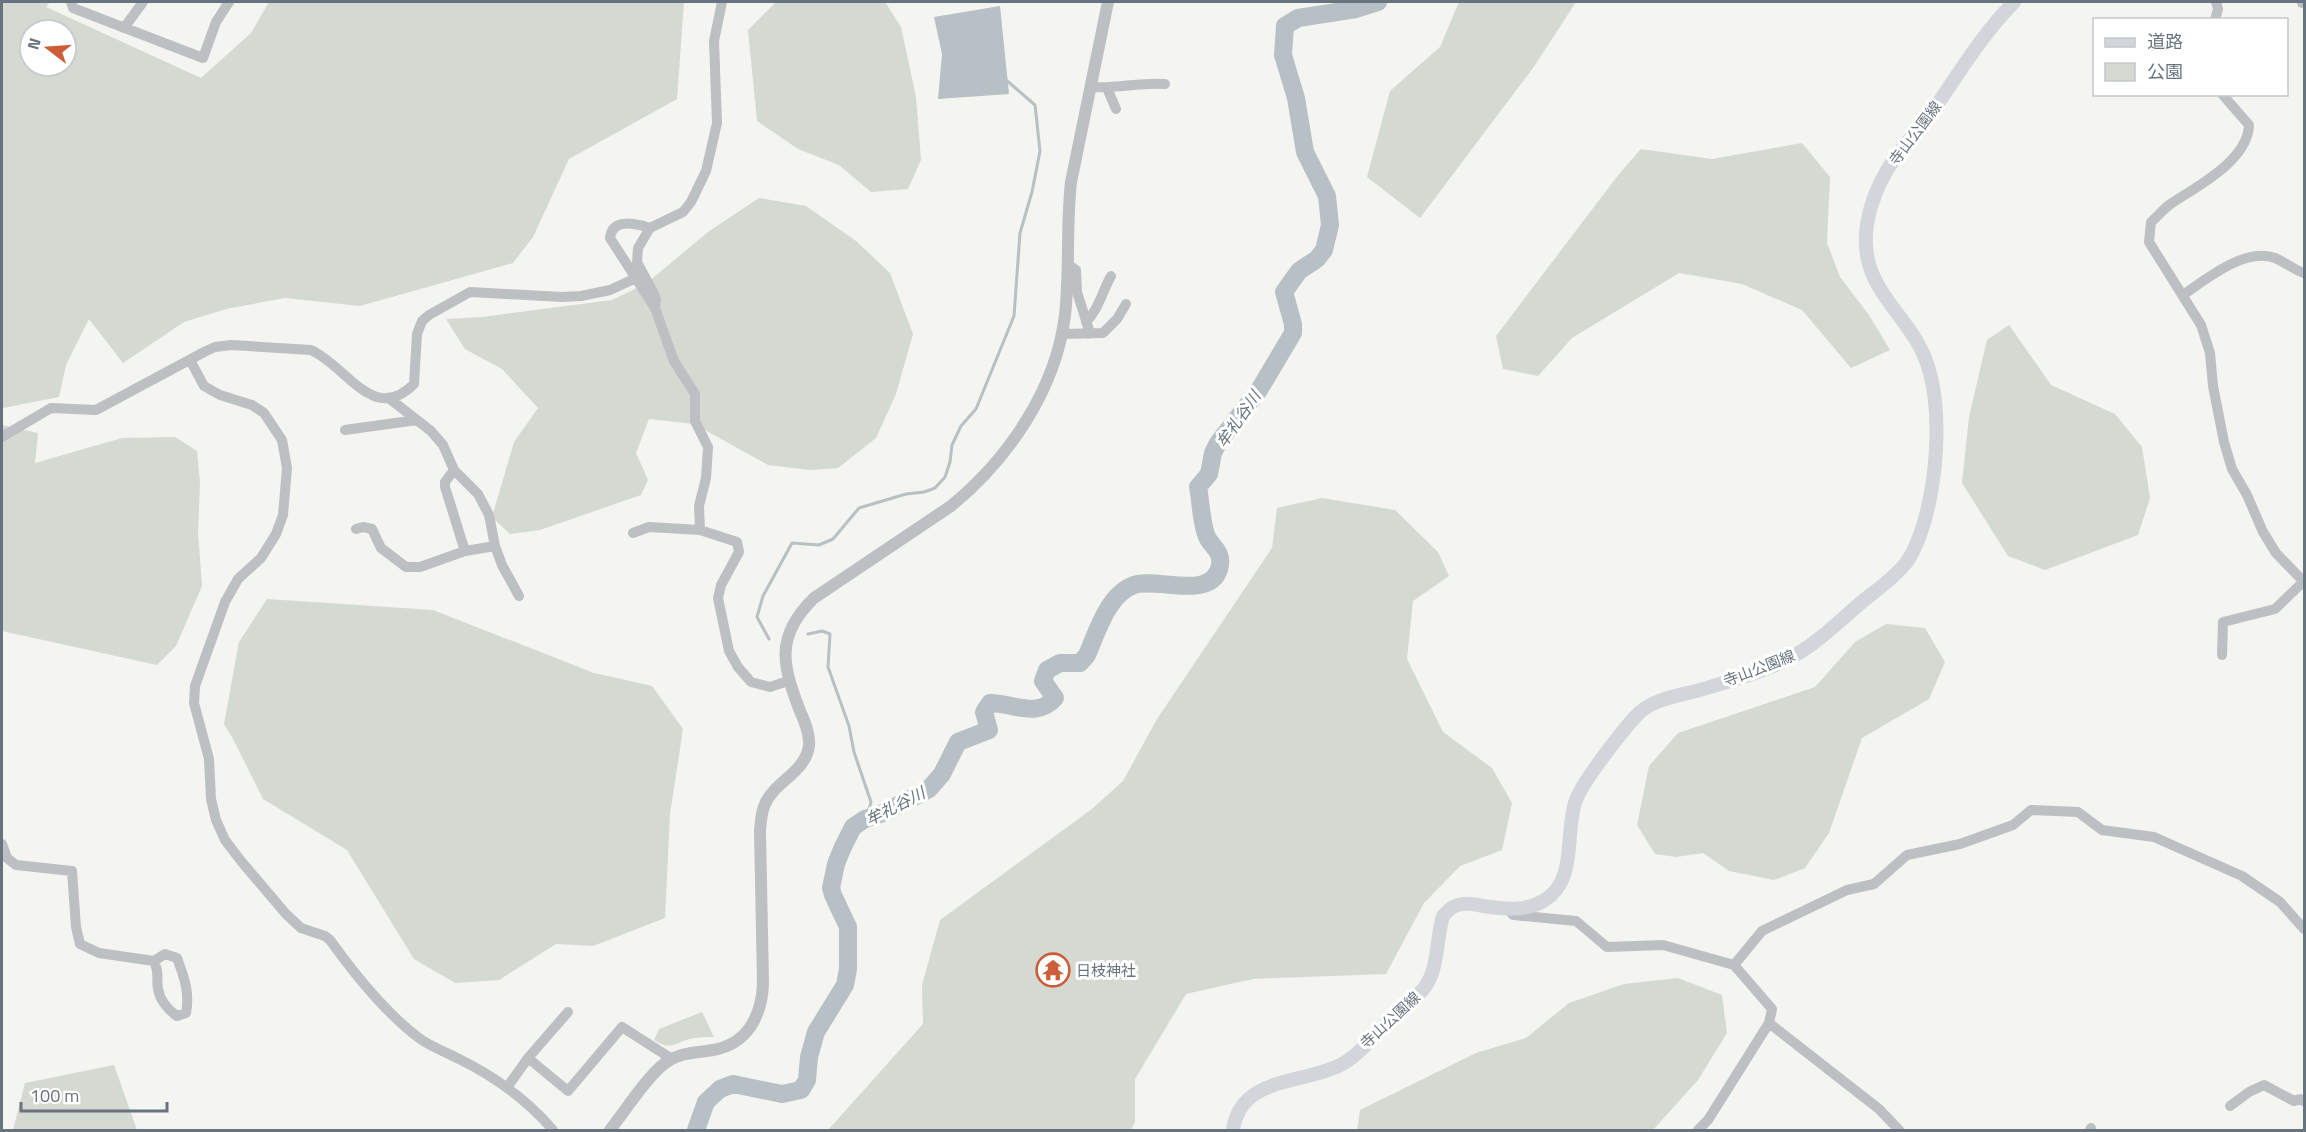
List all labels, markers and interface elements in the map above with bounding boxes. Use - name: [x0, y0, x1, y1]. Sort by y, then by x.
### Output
- north arrow: [18, 18, 78, 78]
- legend: [2093, 18, 2288, 96]
- text: 道路: [2147, 28, 2183, 55]
- text: N: [21, 35, 47, 52]
- text: 公園: [2147, 58, 2183, 85]
- street label: 寺山公園線: [1883, 96, 1947, 170]
- water label: 牟礼谷川: [1210, 384, 1267, 452]
- street label: 寺山公園線: [1720, 644, 1798, 692]
- water label: 牟礼谷川: [861, 780, 931, 831]
- temple icon: 日枝神社: [1035, 952, 1071, 988]
- place label: 日枝神社: [1076, 959, 1136, 982]
- street label: 寺山公園線: [1355, 986, 1425, 1054]
- scale bar: [21, 1075, 166, 1113]
- text: 100 m: [30, 1082, 79, 1109]

